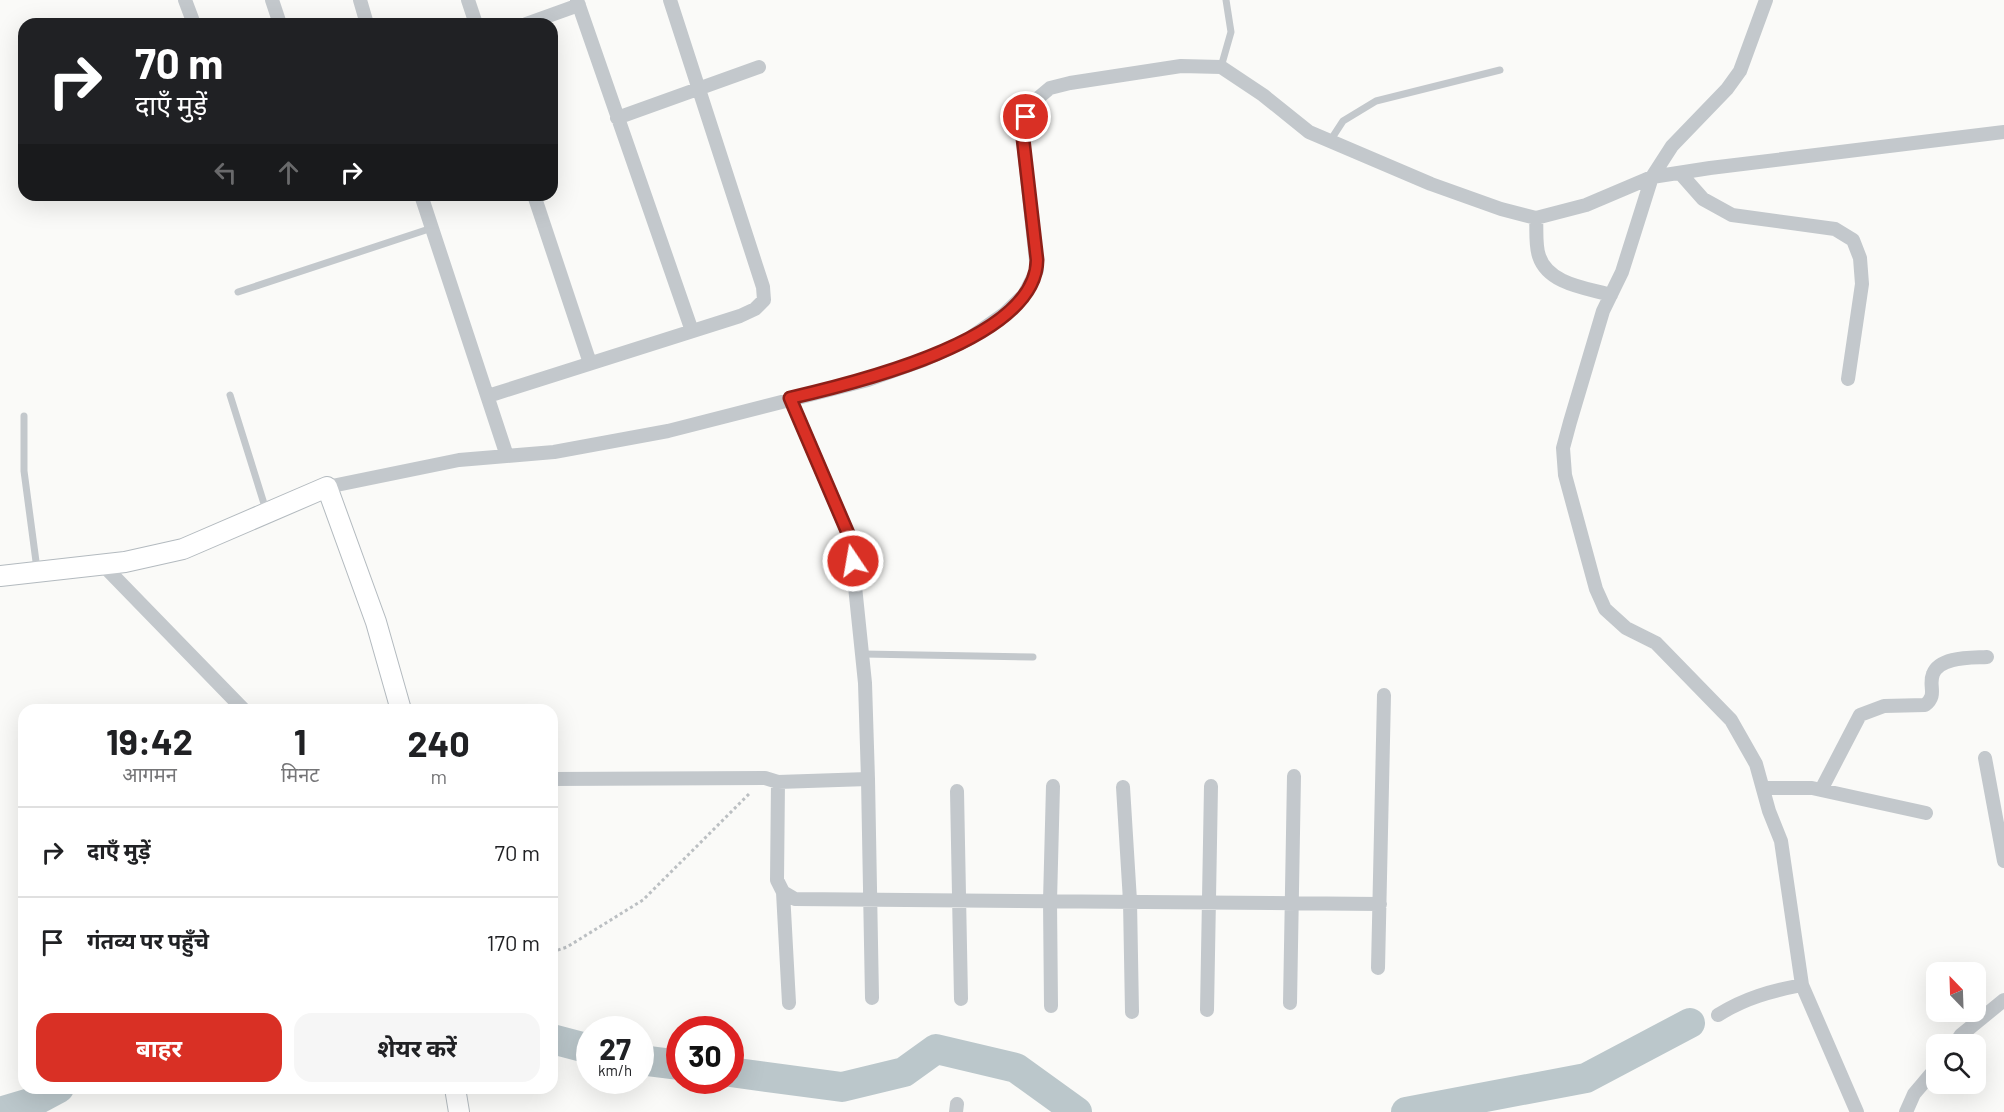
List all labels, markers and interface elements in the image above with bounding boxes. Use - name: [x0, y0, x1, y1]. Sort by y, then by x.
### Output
- text: 70 m: [135, 37, 223, 87]
- icon: right: [36, 42, 114, 120]
- text: दाएँ मुड़ें: [135, 88, 207, 120]
- pin: [1000, 91, 1051, 142]
- icon: arrive: [1009, 100, 1042, 133]
- icon: left: [209, 156, 242, 189]
- icon: ahead: [272, 156, 305, 189]
- icon: right: [335, 156, 368, 189]
- position arrow: [821, 529, 885, 593]
- text: 19:42: [106, 719, 193, 762]
- text: 1: [294, 719, 307, 762]
- text: 240: [407, 721, 470, 764]
- text: आगमन: [122, 762, 177, 786]
- text: मिनट: [281, 762, 319, 786]
- text: m: [430, 764, 447, 788]
- icon: right: [36, 836, 69, 869]
- text: दाएँ मुड़ें: [87, 837, 150, 863]
- text: 70 m: [495, 839, 540, 865]
- icon: arrive: [36, 926, 69, 959]
- text: गंतव्य पर पहुँचे: [87, 927, 209, 953]
- text: 170 m: [487, 929, 540, 955]
- north arrow: [1926, 962, 1986, 1022]
- map controls: [1926, 962, 1986, 1094]
- button: बाहर: [36, 1013, 282, 1082]
- button: शेयर करें: [294, 1013, 540, 1082]
- speed limit sign: 30: [666, 1016, 744, 1094]
- text: 27: [599, 1030, 631, 1066]
- button: search: [1926, 1034, 1986, 1094]
- text: km/h: [598, 1061, 632, 1079]

